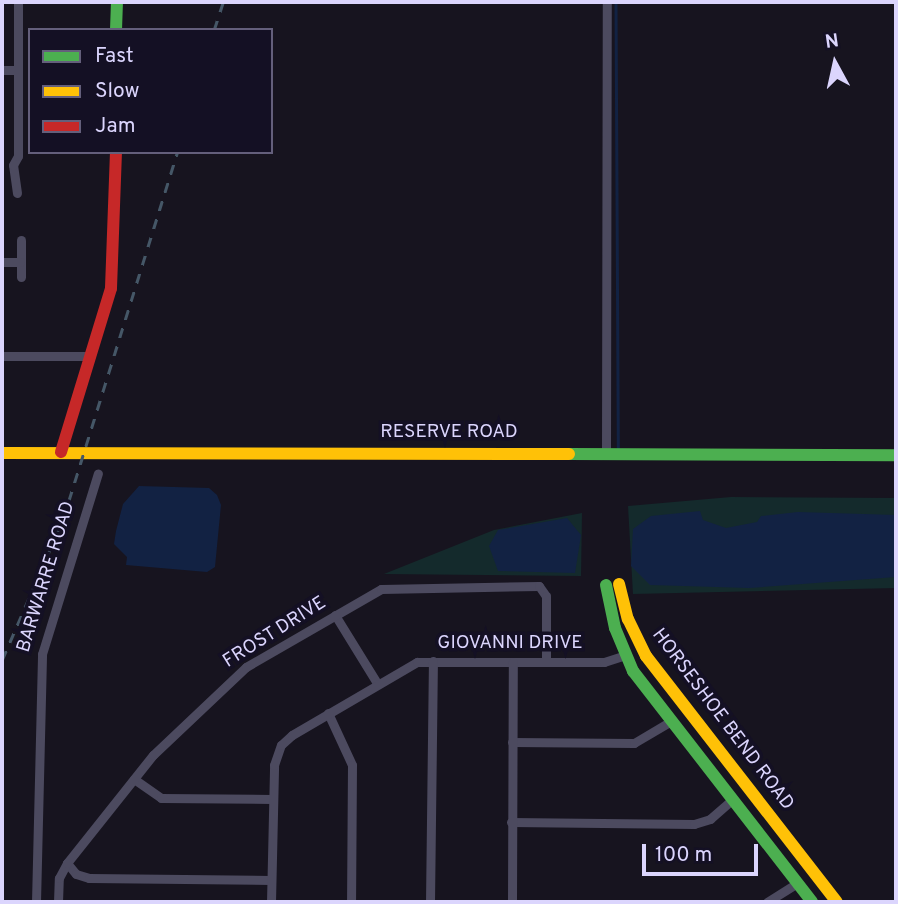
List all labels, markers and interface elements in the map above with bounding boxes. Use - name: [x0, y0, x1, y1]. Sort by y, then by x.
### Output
- legend: [28, 28, 273, 154]
- north arrow: [800, 28, 870, 98]
- text: N: [824, 29, 841, 55]
- text: Fast: [95, 43, 134, 70]
- text: Slow: [95, 78, 140, 105]
- text: Jam: [95, 113, 136, 140]
- street label: RESERVE ROAD: [380, 422, 518, 444]
- street label: BARWARRE ROAD: [13, 499, 81, 655]
- street label: FROST DRIVE: [219, 592, 331, 674]
- street label: HORSESHOE BEND ROAD: [646, 625, 798, 815]
- street label: GIOVANNI DRIVE: [437, 633, 583, 655]
- scale bar: [646, 830, 762, 874]
- text: 100 m: [655, 842, 712, 869]

